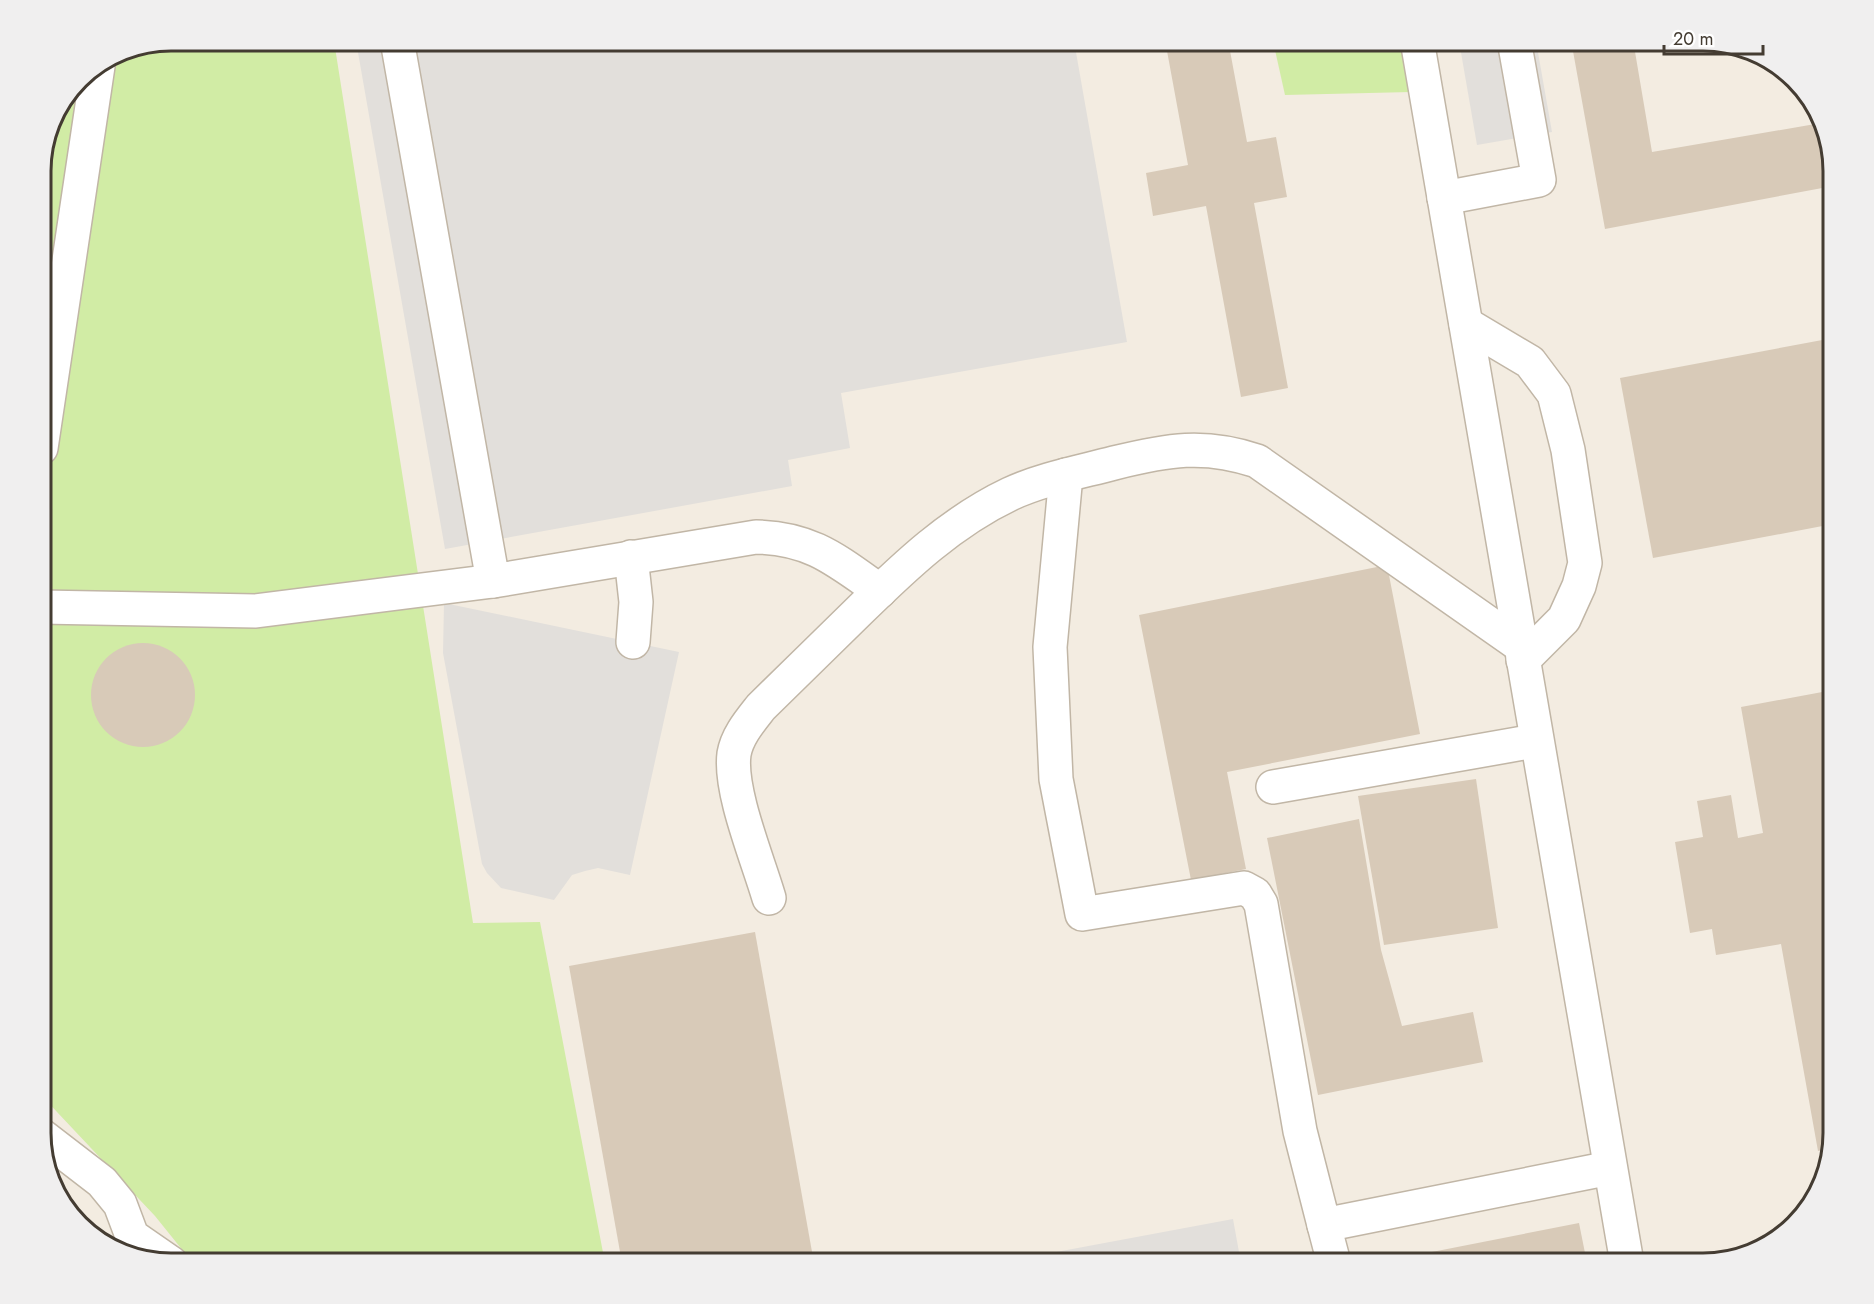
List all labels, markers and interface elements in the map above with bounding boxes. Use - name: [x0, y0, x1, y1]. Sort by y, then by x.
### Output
- scale bar: [1664, 18, 1763, 56]
- text: 20 m: [1673, 26, 1713, 52]

